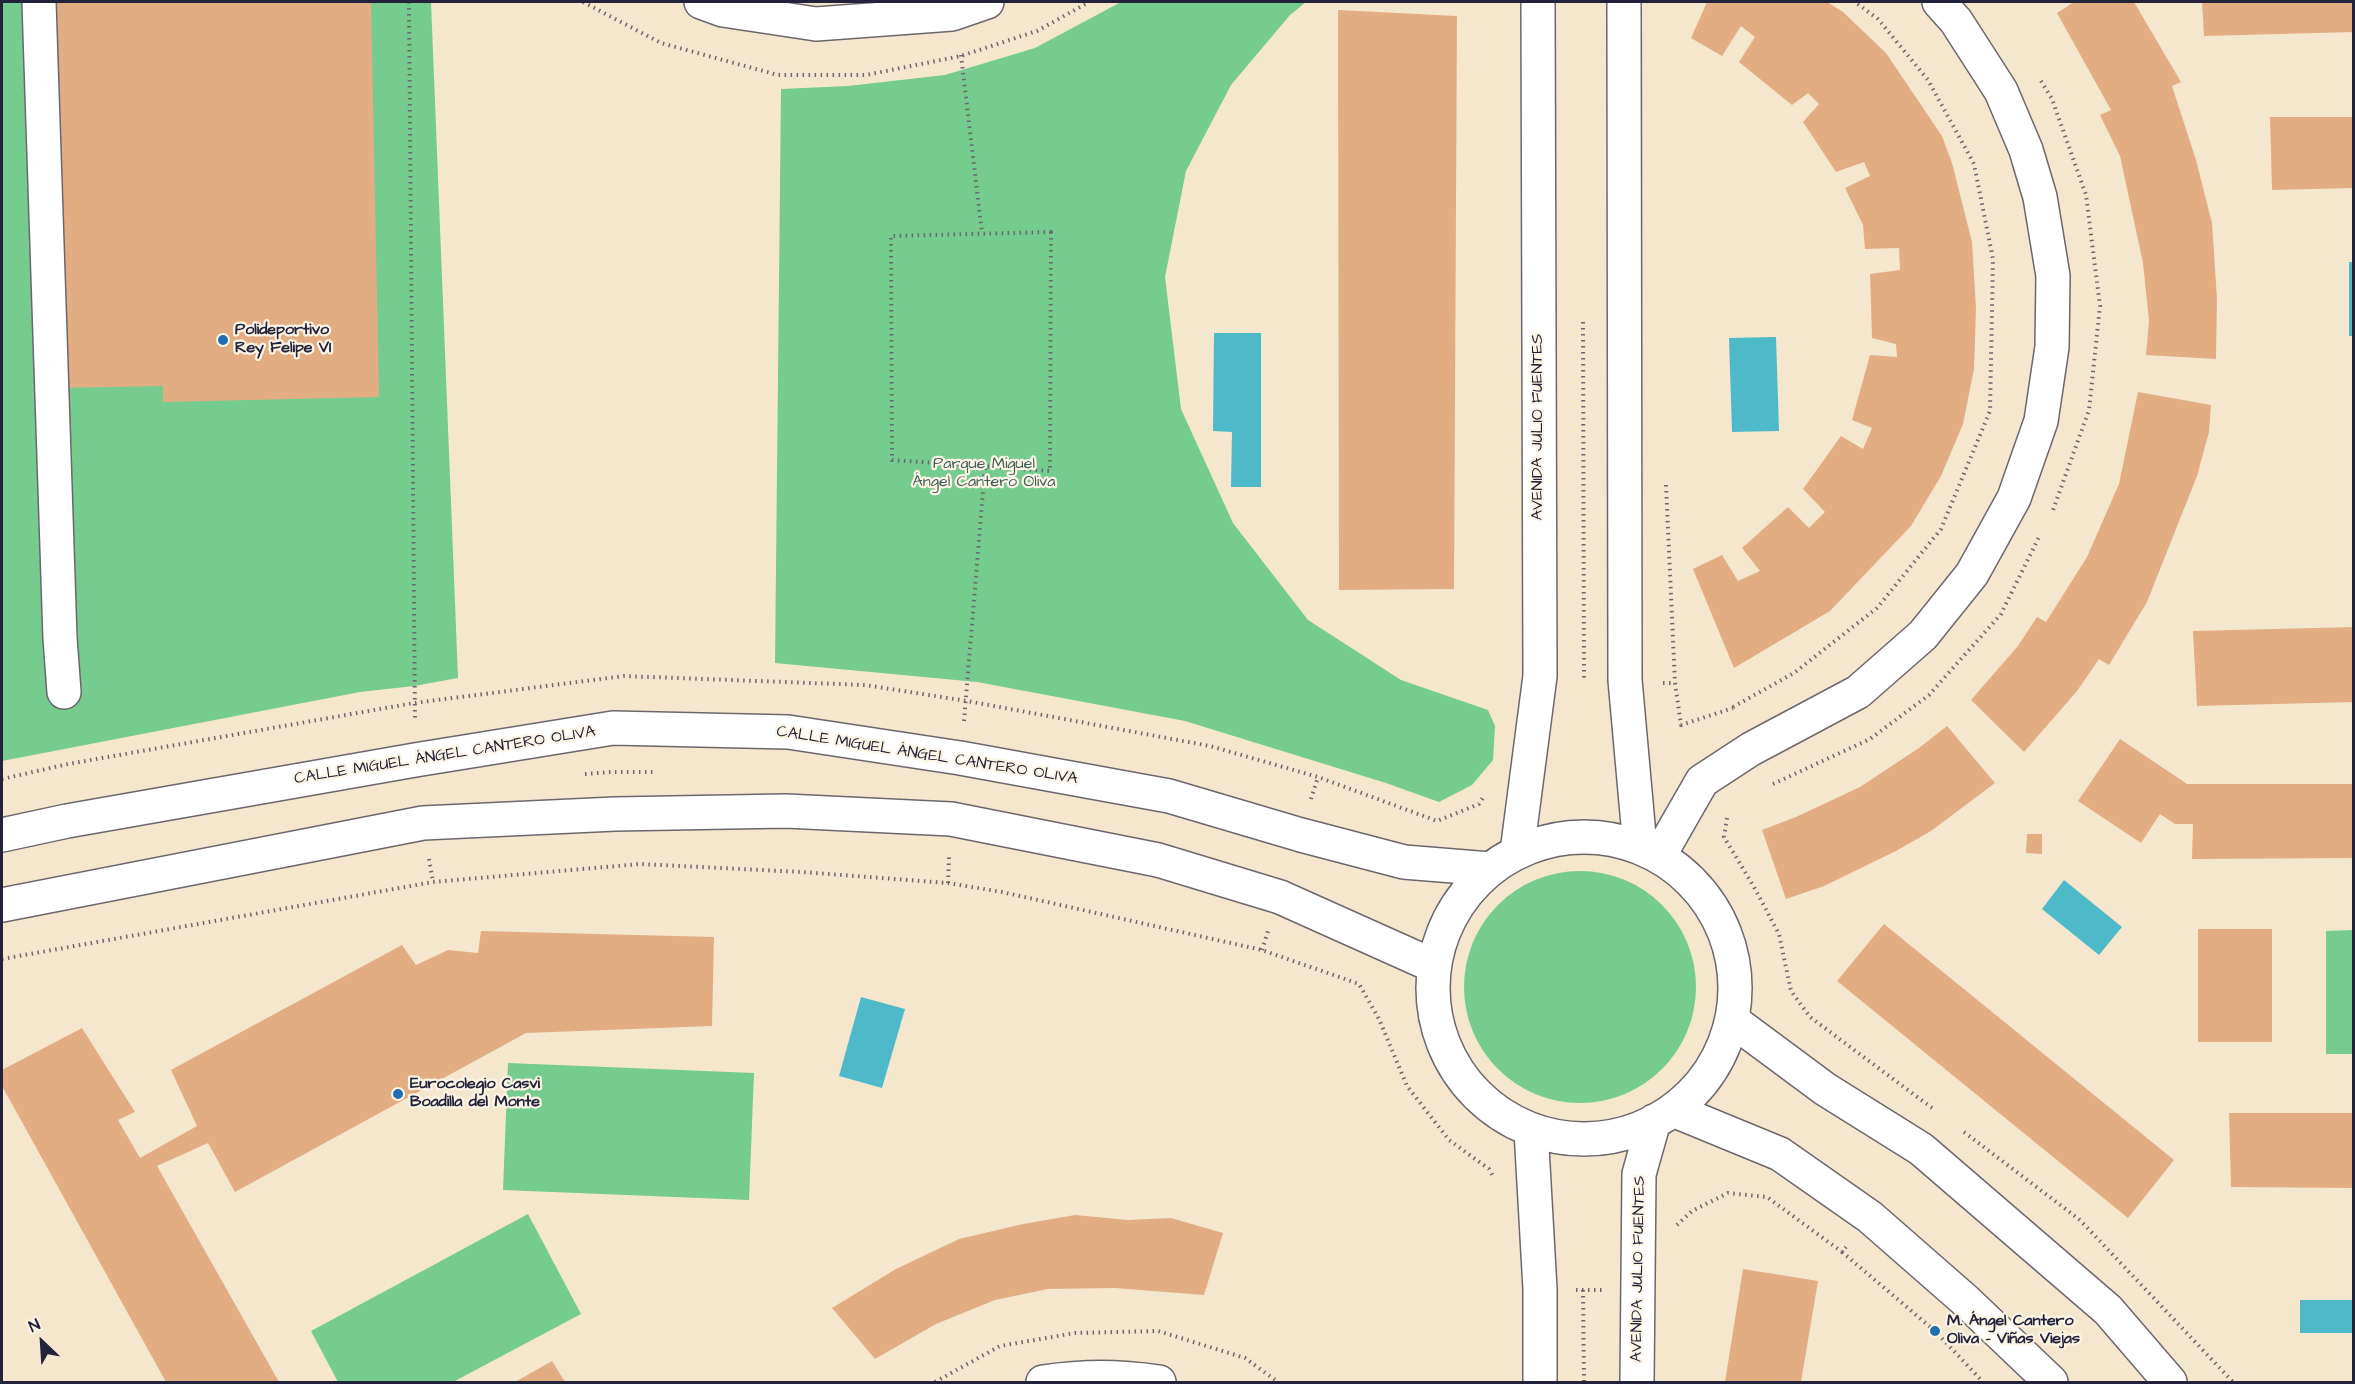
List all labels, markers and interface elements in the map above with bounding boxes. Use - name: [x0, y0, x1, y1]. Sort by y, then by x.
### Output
- place label: Polideportivo Rey Felipe VI: [235, 321, 331, 359]
- marker: Polideportivo Rey Felipe VI: [216, 333, 230, 347]
- street label: AVENIDA JULIO FUENTES: [1529, 334, 1549, 520]
- park label: Parque Miguel Ángel Cantero Oliva: [912, 455, 1056, 493]
- street label: CALLE MIGUEL ÁNGEL CANTERO OLIVA: [293, 723, 597, 789]
- street label: CALLE MIGUEL ÁNGEL CANTERO OLIVA: [775, 723, 1079, 789]
- place label: Eurocolegio Casvi Boadilla del Monte: [410, 1075, 540, 1113]
- marker: Eurocolegio Casvi Boadilla del Monte: [391, 1087, 405, 1101]
- street label: AVENIDA JULIO FUENTES: [1628, 1176, 1650, 1362]
- north arrow: [12, 1312, 72, 1372]
- place label: M. Ángel Cantero Oliva - Viñas Viejas: [1947, 1312, 2080, 1350]
- text: N: [25, 1314, 44, 1338]
- marker: M. Ángel Cantero Oliva - Viñas Viejas: [1928, 1324, 1942, 1338]

